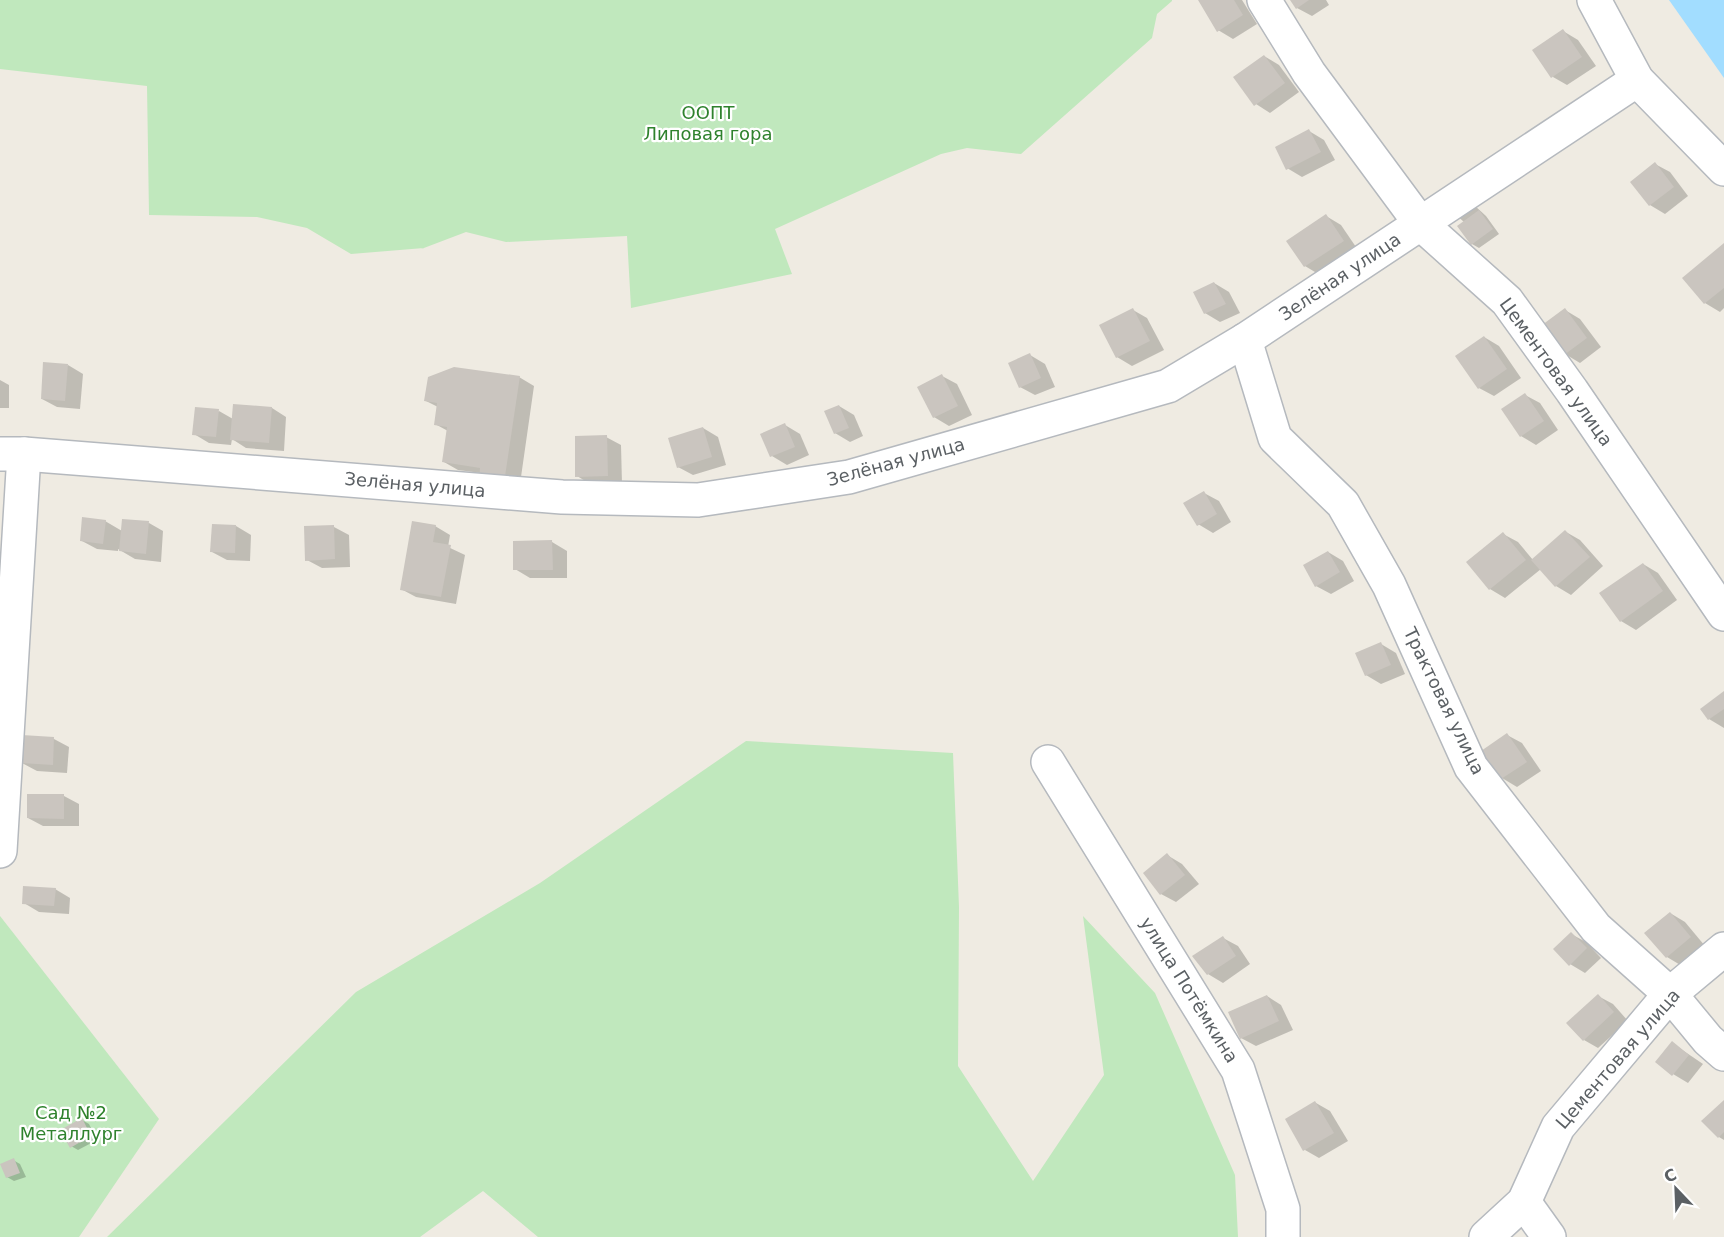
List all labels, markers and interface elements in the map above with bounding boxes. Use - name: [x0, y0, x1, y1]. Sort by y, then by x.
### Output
- park label: ООПТ Липовая гора: [643, 102, 773, 144]
- street label: Зелёная улица: [1275, 228, 1404, 325]
- street label: Цементовая улица: [1496, 293, 1617, 450]
- street label: Зелёная улица: [825, 433, 967, 490]
- street label: Зелёная улица: [344, 468, 487, 501]
- street label: Трактовая улица: [1399, 623, 1489, 778]
- street label: улица Потёмкина: [1136, 913, 1243, 1067]
- street label: Цементовая улица: [1551, 985, 1684, 1133]
- park label: Сад №2 Металлург: [20, 1102, 122, 1144]
- north arrow: [1646, 1159, 1706, 1219]
- text: С: [1661, 1165, 1679, 1187]

